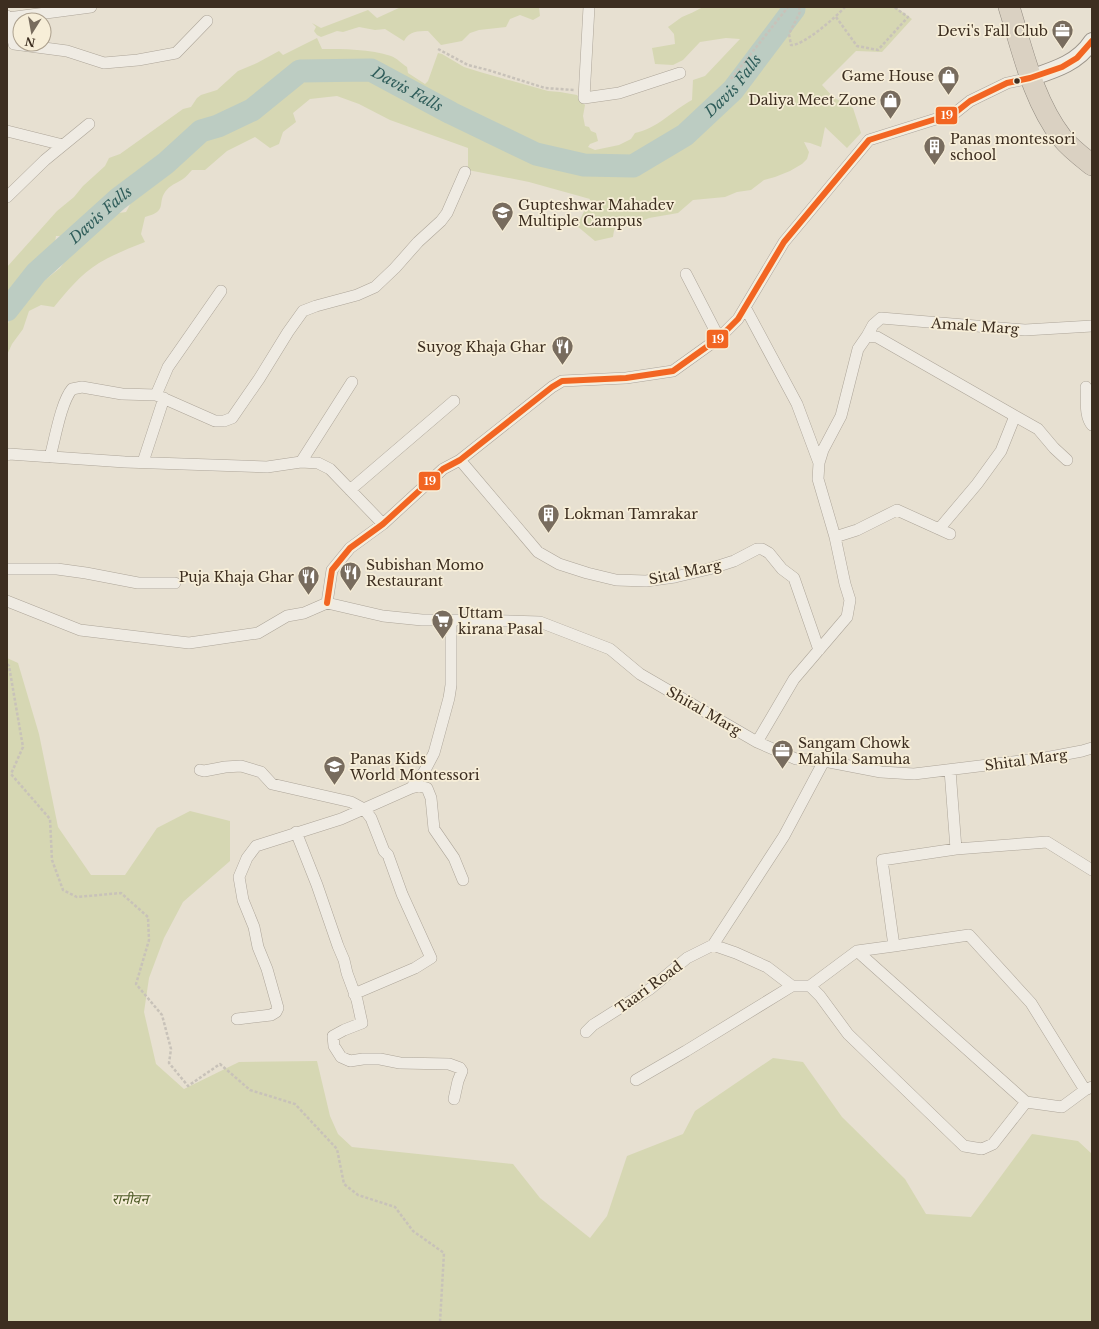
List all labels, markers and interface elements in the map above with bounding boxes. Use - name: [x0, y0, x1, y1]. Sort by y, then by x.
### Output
- north arrow: [12, 12, 52, 52]
- office icon: Devi's Fall Club: [1050, 18, 1076, 51]
- place label: Devi's Fall Club: [937, 22, 1048, 40]
- text: N: [23, 34, 37, 50]
- water label: Davis Falls: [699, 50, 766, 122]
- water label: Davis Falls: [368, 62, 446, 116]
- shop icon: Game House: [936, 63, 962, 96]
- place label: Game House: [842, 67, 934, 85]
- unlabelled marker: [1012, 76, 1022, 86]
- shop icon: Daliya Meet Zone: [878, 87, 904, 120]
- place label: Daliya Meet Zone: [748, 91, 876, 109]
- line badge: 19: [935, 106, 958, 125]
- text: 19: [941, 108, 953, 122]
- place label: Panas montessori school: [950, 130, 1076, 164]
- building icon: Panas montessori school: [922, 134, 948, 167]
- water label: Davis Falls: [64, 182, 136, 248]
- place label: Gupteshwar Mahadev Multiple Campus: [518, 196, 675, 230]
- school or university icon: Gupteshwar Mahadev Multiple Campus: [490, 200, 516, 233]
- street label: Amale Marg: [929, 314, 1020, 338]
- line badge: 19: [706, 329, 729, 349]
- text: 19: [712, 332, 724, 346]
- restaurant icon: Suyog Khaja Ghar: [549, 334, 575, 367]
- place label: Suyog Khaja Ghar: [417, 338, 546, 356]
- line badge: 19: [418, 471, 441, 491]
- text: 19: [424, 474, 436, 488]
- building icon: Lokman Tamrakar: [535, 501, 561, 534]
- place label: Lokman Tamrakar: [564, 505, 698, 523]
- street label: Sital Marg: [647, 555, 723, 588]
- place label: Subishan Momo Restaurant: [366, 556, 484, 590]
- restaurant icon: Subishan Momo Restaurant: [338, 560, 364, 593]
- restaurant icon: Puja Khaja Ghar: [296, 564, 322, 597]
- place label: Puja Khaja Ghar: [179, 568, 294, 586]
- place label: Uttam kirana Pasal: [458, 604, 543, 638]
- supermarket icon: Uttam kirana Pasal: [429, 608, 455, 641]
- street label: Shital Marg: [663, 682, 745, 740]
- place label: Sangam Chowk Mahila Samuha: [798, 734, 910, 768]
- office icon: Sangam Chowk Mahila Samuha: [770, 738, 796, 771]
- street label: Shital Marg: [984, 745, 1069, 775]
- place label: Panas Kids World Montessori: [349, 750, 480, 784]
- school or university icon: Panas Kids World Montessori: [321, 754, 347, 787]
- street label: Taari Road: [612, 956, 686, 1017]
- park label: रानीवन: [112, 1190, 151, 1208]

